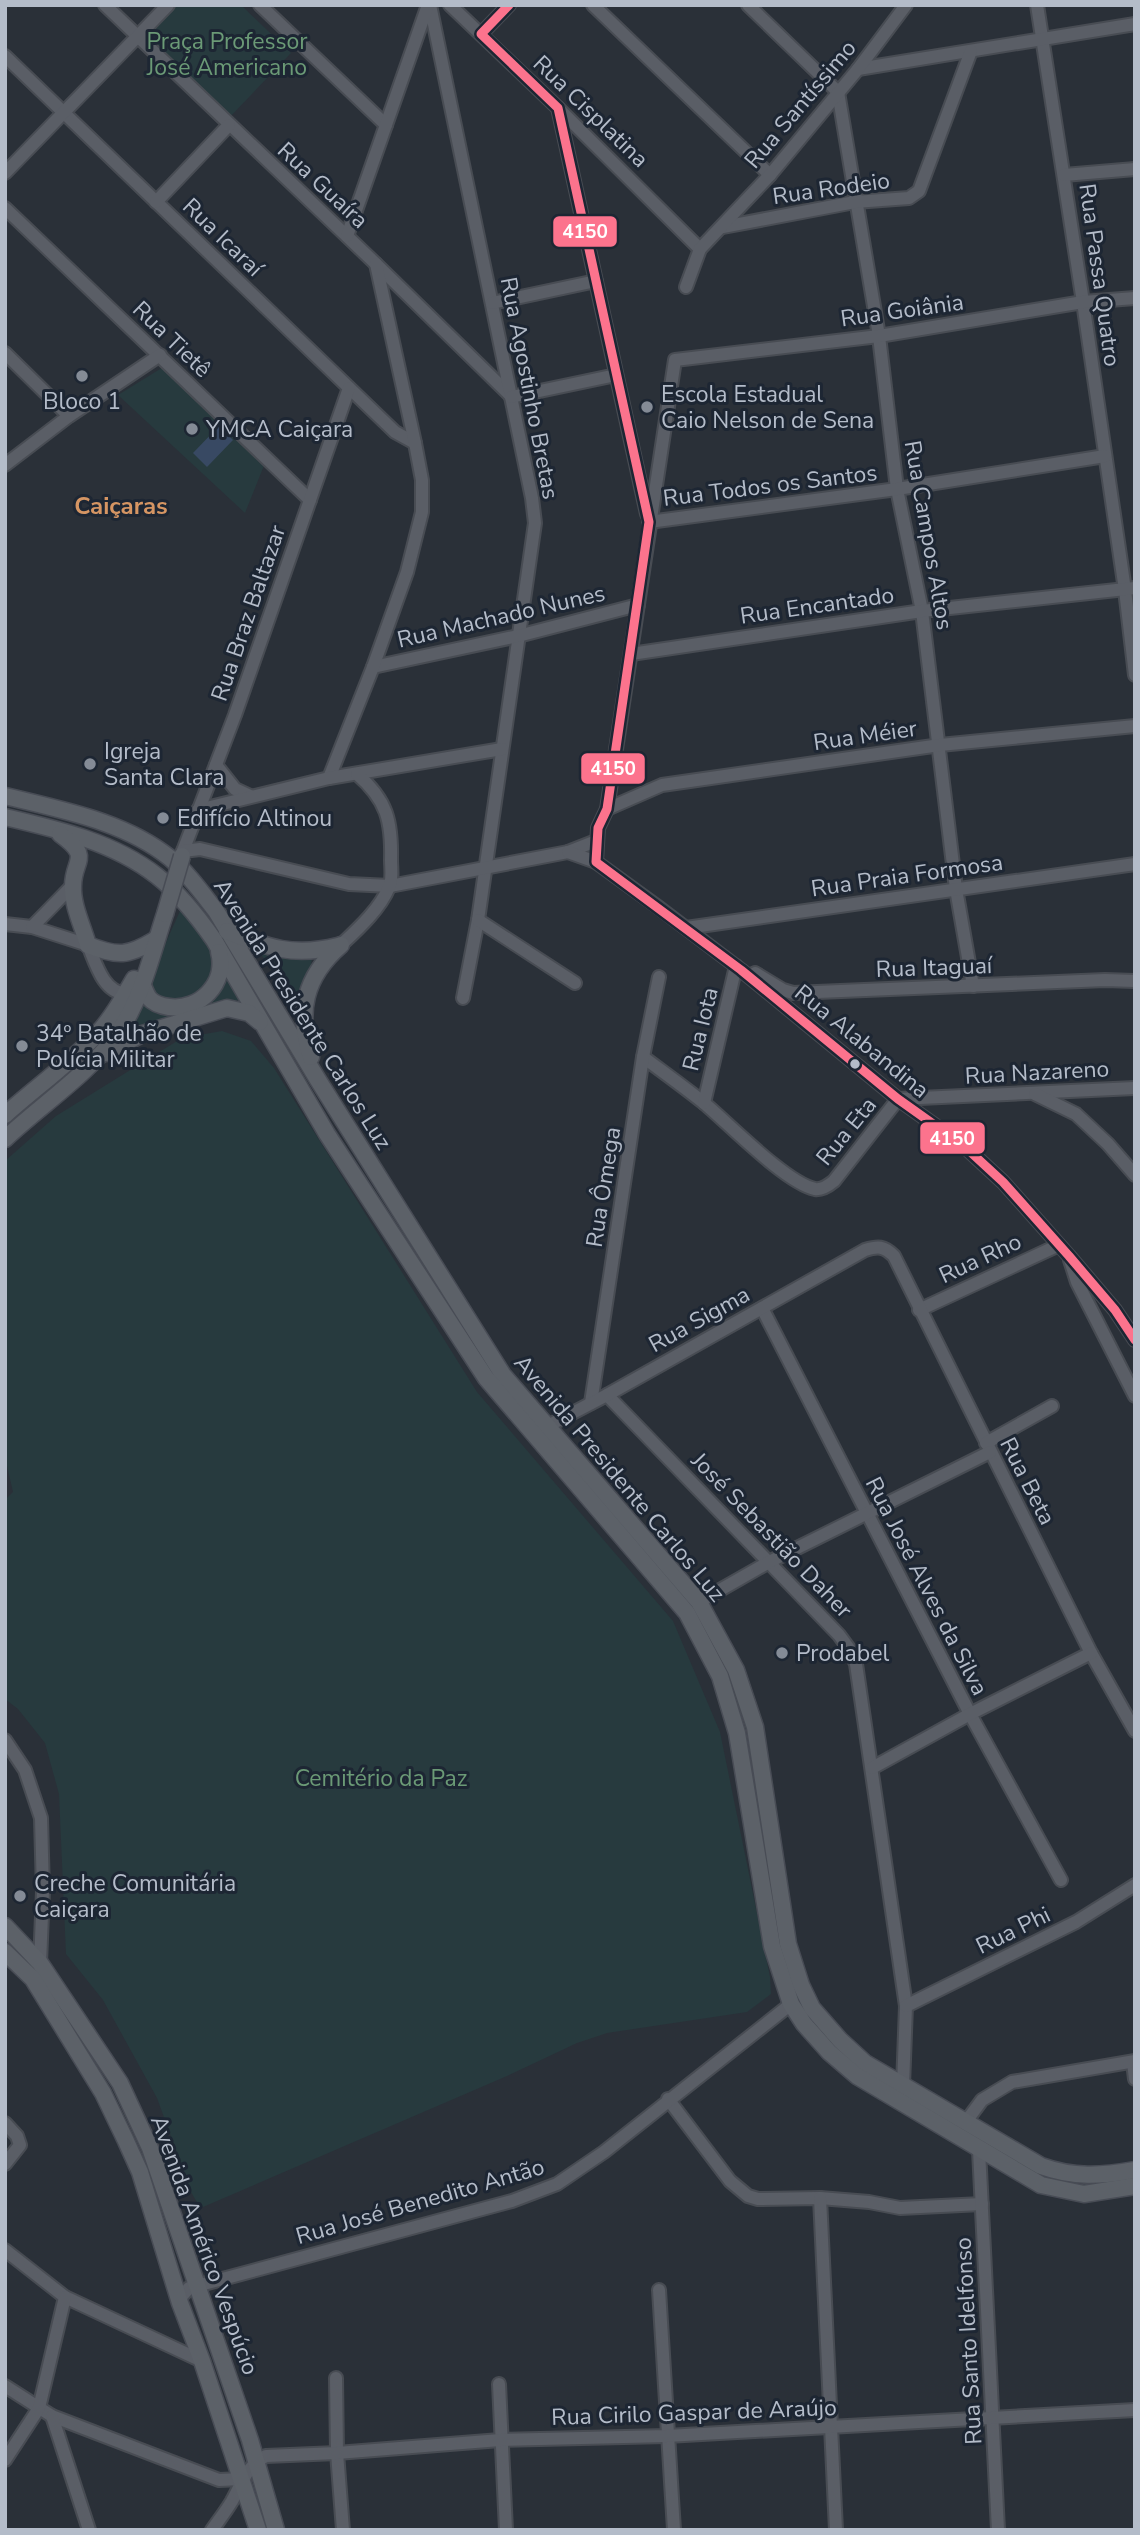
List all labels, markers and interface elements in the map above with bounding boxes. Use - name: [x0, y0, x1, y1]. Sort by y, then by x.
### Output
- park label: Praça Professor José Americano: [146, 26, 308, 83]
- street label: Rua Santíssimo: [737, 33, 863, 175]
- street label: Rua Cisplatina: [526, 48, 655, 174]
- street label: Rua Guaíra: [270, 135, 375, 236]
- street label: Rua Rodeio: [770, 165, 892, 212]
- street label: Rua Passa Quatro: [1071, 182, 1128, 369]
- street label: Rua Icaraí: [176, 191, 271, 285]
- line badge: 4150: [552, 215, 618, 248]
- text: 4150: [562, 219, 608, 245]
- street label: Rua Agostinho Bretas: [493, 274, 566, 502]
- street label: Rua Goiânia: [839, 287, 966, 334]
- street label: Rua Tietê: [126, 294, 218, 385]
- marker: Bloco 1: [74, 368, 90, 384]
- place label: Escola Estadual Caio Nelson de Sena: [661, 379, 874, 436]
- place label: Bloco 1: [43, 386, 121, 417]
- marker: Escola Estadual Caio Nelson de Sena: [639, 399, 655, 415]
- place label: YMCA Caiçara: [205, 414, 353, 445]
- marker: YMCA Caiçara: [184, 421, 200, 437]
- street label: Rua Campos Altos: [897, 438, 960, 632]
- street label: Rua Todos os Santos: [661, 457, 879, 514]
- district label: Caiçaras: [74, 490, 168, 522]
- street label: Rua Braz Baltazar: [204, 520, 293, 705]
- street label: Rua Machado Nunes: [394, 577, 608, 655]
- street label: Rua Encantado: [738, 579, 896, 632]
- street label: Rua Méier: [811, 713, 920, 758]
- place label: Igreja Santa Clara: [104, 736, 224, 793]
- line badge: 4150: [580, 752, 646, 785]
- marker: Igreja Santa Clara: [82, 756, 98, 772]
- text: 4150: [590, 756, 636, 782]
- place label: Edifício Altinou: [177, 803, 332, 834]
- marker: Edifício Altinou: [155, 810, 171, 826]
- street label: Rua Praia Formosa: [809, 847, 1005, 904]
- street label: Avenida Presidente Carlos Luz: [206, 873, 399, 1155]
- street label: Rua Itaguaí: [875, 950, 994, 985]
- street label: Rua Alabandina: [788, 977, 935, 1105]
- street label: Rua Iota: [675, 984, 726, 1074]
- place label: 34º Batalhão de Polícia Militar: [36, 1018, 202, 1075]
- marker: 34º Batalhão de Polícia Militar: [14, 1038, 30, 1054]
- street label: Rua Nazareno: [964, 1053, 1110, 1092]
- unlabelled marker: [848, 1057, 862, 1071]
- street label: Rua Eta: [809, 1090, 884, 1172]
- line badge: 4150: [919, 1121, 986, 1155]
- street label: Rua Ômega: [579, 1125, 628, 1250]
- text: 4150: [929, 1126, 975, 1152]
- street label: Rua Rho: [934, 1226, 1026, 1291]
- street label: Rua Sigma: [643, 1279, 755, 1360]
- street label: Avenida Presidente Carlos Luz: [507, 1348, 732, 1608]
- street label: Rua Beta: [992, 1432, 1063, 1530]
- street label: José Sebastião Daher: [684, 1445, 860, 1626]
- street label: Rua José Alves da Silva: [858, 1472, 995, 1701]
- place label: Prodabel: [796, 1638, 889, 1669]
- marker: Prodabel: [774, 1645, 790, 1661]
- park label: Cemitério da Paz: [295, 1763, 467, 1794]
- place label: Creche Comunitária Caiçara: [34, 1868, 236, 1925]
- marker: Creche Comunitária Caiçara: [12, 1888, 28, 1904]
- street label: Rua Phi: [971, 1899, 1056, 1962]
- street label: Avenida Américo Vespúcio: [143, 2111, 266, 2379]
- street label: Rua José Benedito Antão: [292, 2151, 548, 2252]
- street label: Rua Santo Idelfonso: [948, 2236, 989, 2445]
- street label: Rua Cirilo Gaspar de Araújo: [551, 2392, 837, 2433]

